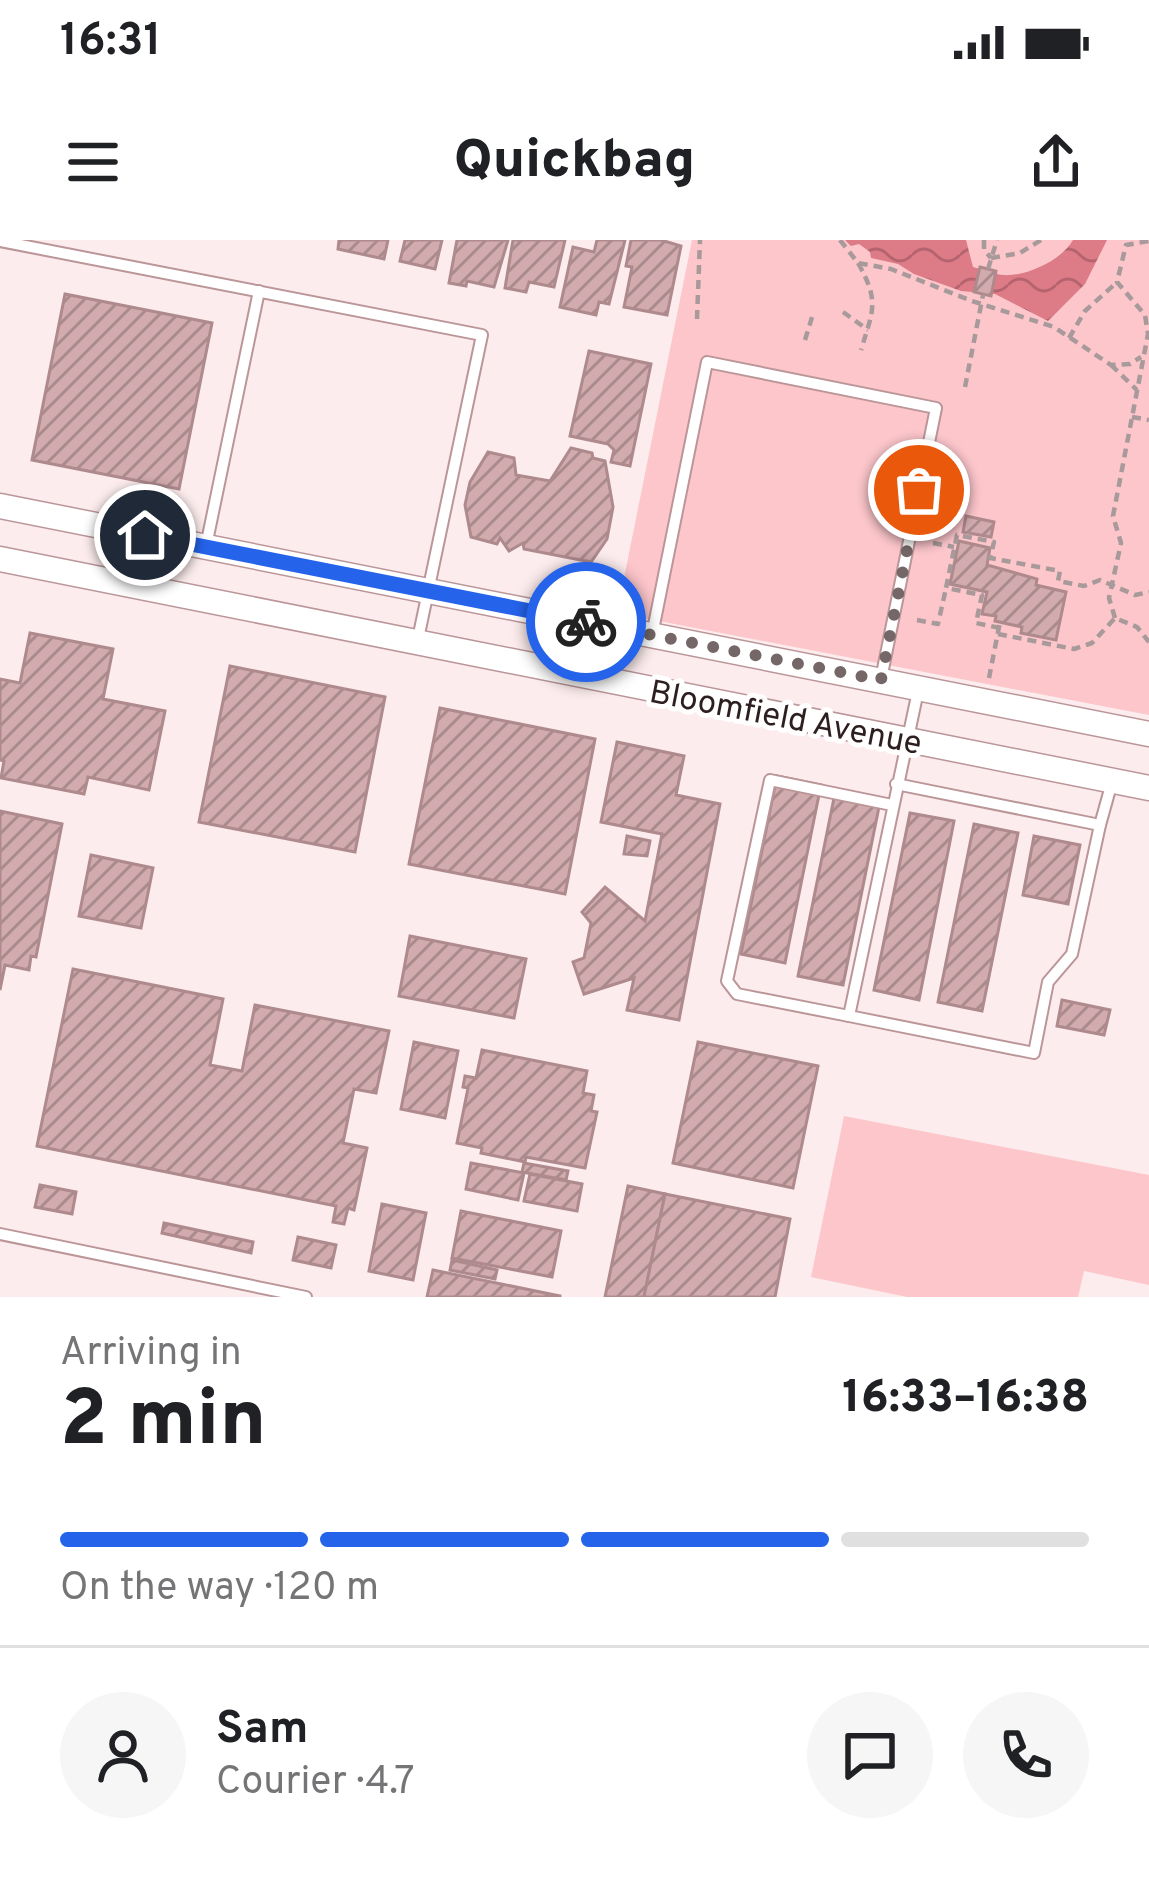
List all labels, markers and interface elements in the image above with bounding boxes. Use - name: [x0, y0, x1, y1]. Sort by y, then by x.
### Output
- text: 16:31: [60, 14, 161, 71]
- text: Quickbag: [454, 128, 695, 197]
- icon: menu: [60, 129, 126, 195]
- icon: share: [1023, 129, 1089, 195]
- pin: [868, 439, 970, 541]
- icon: bag: [886, 457, 952, 523]
- pin: [94, 484, 196, 586]
- icon: home: [112, 502, 178, 568]
- courier: [526, 562, 646, 682]
- icon: bike: [553, 589, 619, 655]
- street label: Bloomfield Avenue: [646, 673, 925, 767]
- text: Arriving in: [60, 1330, 242, 1379]
- text: 16:33–16:38: [842, 1371, 1089, 1428]
- text: 2 min: [60, 1374, 266, 1473]
- text: On the way · 120 m: [60, 1565, 379, 1614]
- button: person: [60, 1692, 186, 1818]
- button: chat: [807, 1692, 933, 1818]
- button: phone: [963, 1692, 1089, 1818]
- text: Sam: [216, 1702, 308, 1759]
- text: Courier · 4.7: [216, 1759, 415, 1808]

